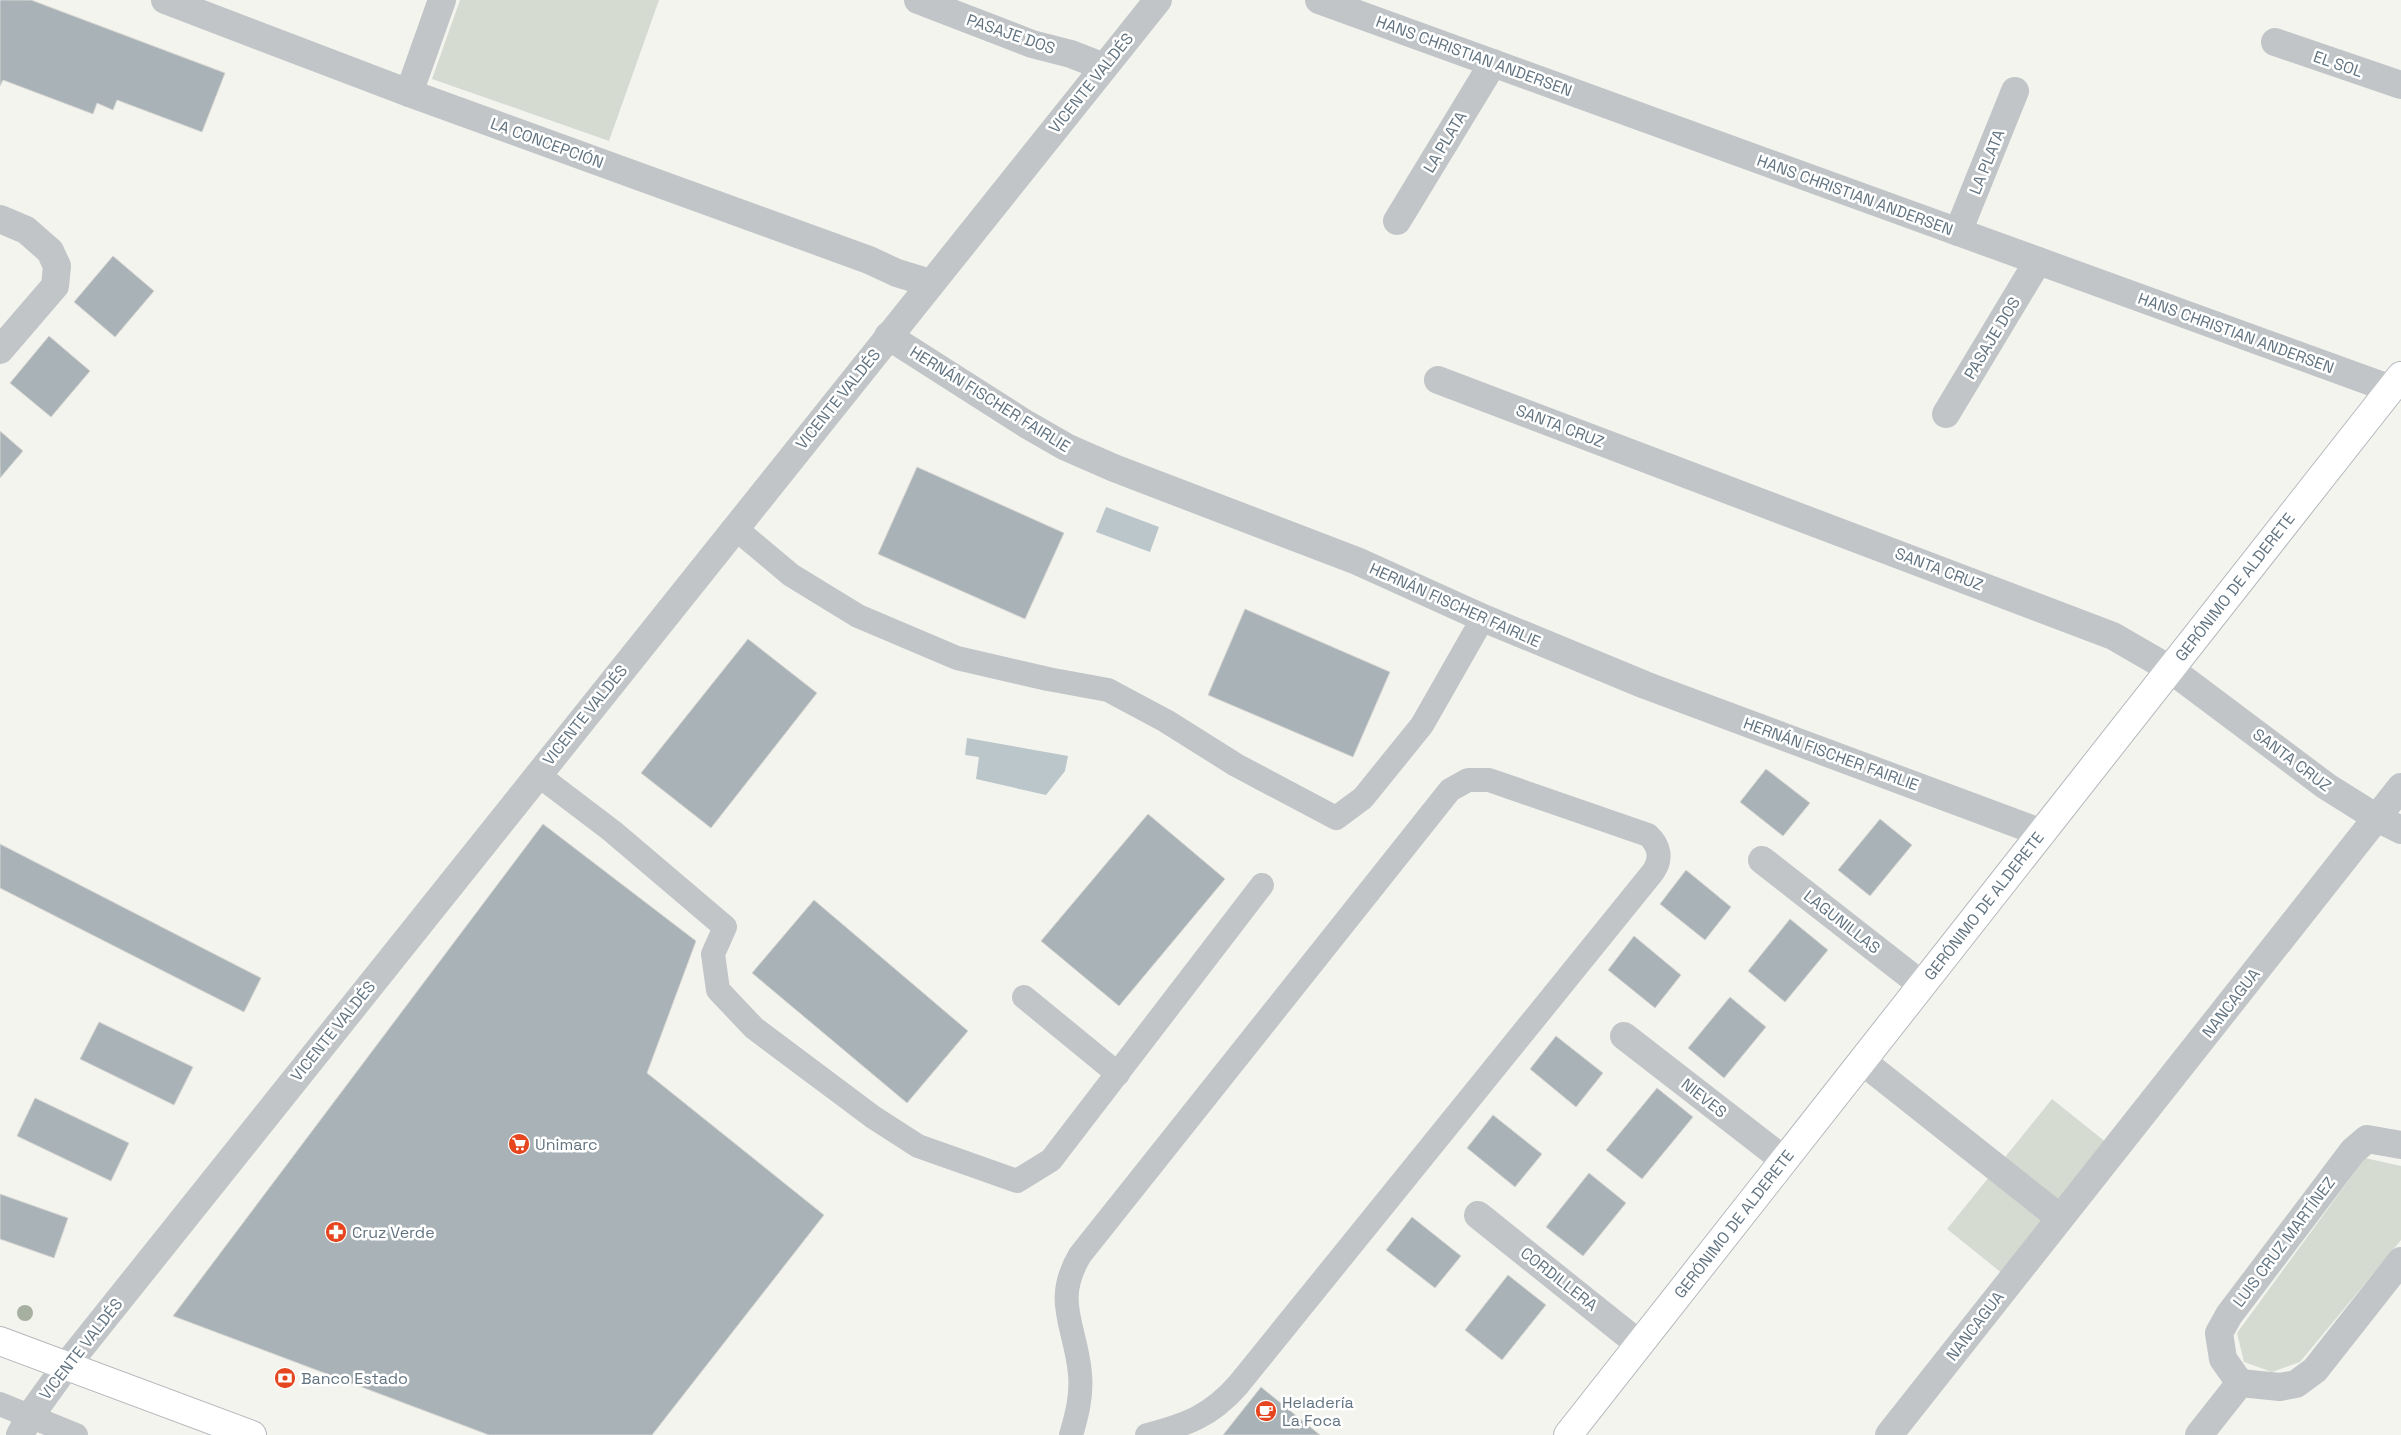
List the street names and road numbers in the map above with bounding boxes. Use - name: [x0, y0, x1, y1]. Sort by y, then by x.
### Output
- street label: PASAJE DOS: [964, 9, 1058, 59]
- street label: HANS CHRISTIAN ANDERSEN: [1373, 11, 1575, 101]
- street label: VICENTE VALDÉS: [1044, 28, 1138, 138]
- street label: EL SOL: [2311, 46, 2366, 82]
- street label: LA PLATA: [1418, 107, 1472, 177]
- street label: LA CONCEPCIÓN: [488, 113, 606, 173]
- street label: LA PLATA: [1964, 126, 2010, 198]
- street label: HANS CHRISTIAN ANDERSEN: [1754, 150, 1956, 240]
- street label: HANS CHRISTIAN ANDERSEN: [2135, 288, 2337, 378]
- street label: PASAJE DOS: [1959, 293, 2025, 383]
- street label: HERNÁN FISCHER FAIRLIE: [906, 341, 1074, 457]
- street label: VICENTE VALDÉS: [791, 344, 885, 454]
- street label: SANTA CRUZ: [1513, 400, 1607, 452]
- street label: GERÓNIMO DE ALDERETE: [2170, 508, 2300, 666]
- street label: SANTA CRUZ: [1892, 543, 1986, 595]
- street label: HERNÁN FISCHER FAIRLIE: [1366, 558, 1544, 652]
- street label: VICENTE VALDÉS: [538, 660, 632, 770]
- street label: HERNÁN FISCHER FAIRLIE: [1740, 712, 1922, 796]
- street label: SANTA CRUZ: [2249, 724, 2335, 796]
- street label: GERÓNIMO DE ALDERETE: [1919, 827, 2049, 985]
- street label: LAGUNILLAS: [1799, 885, 1885, 959]
- street label: NANCAGUA: [2197, 964, 2265, 1042]
- street label: VICENTE VALDÉS: [286, 976, 380, 1086]
- street label: NIEVES: [1677, 1074, 1731, 1122]
- street label: GERÓNIMO DE ALDERETE: [1669, 1145, 1799, 1303]
- street label: LUIS CRUZ MARTÍNEZ: [2228, 1173, 2340, 1311]
- street label: CORDILLERA: [1516, 1242, 1602, 1316]
- street label: NANCAGUA: [1941, 1287, 2009, 1365]
- street label: VICENTE VALDÉS: [35, 1294, 127, 1404]

